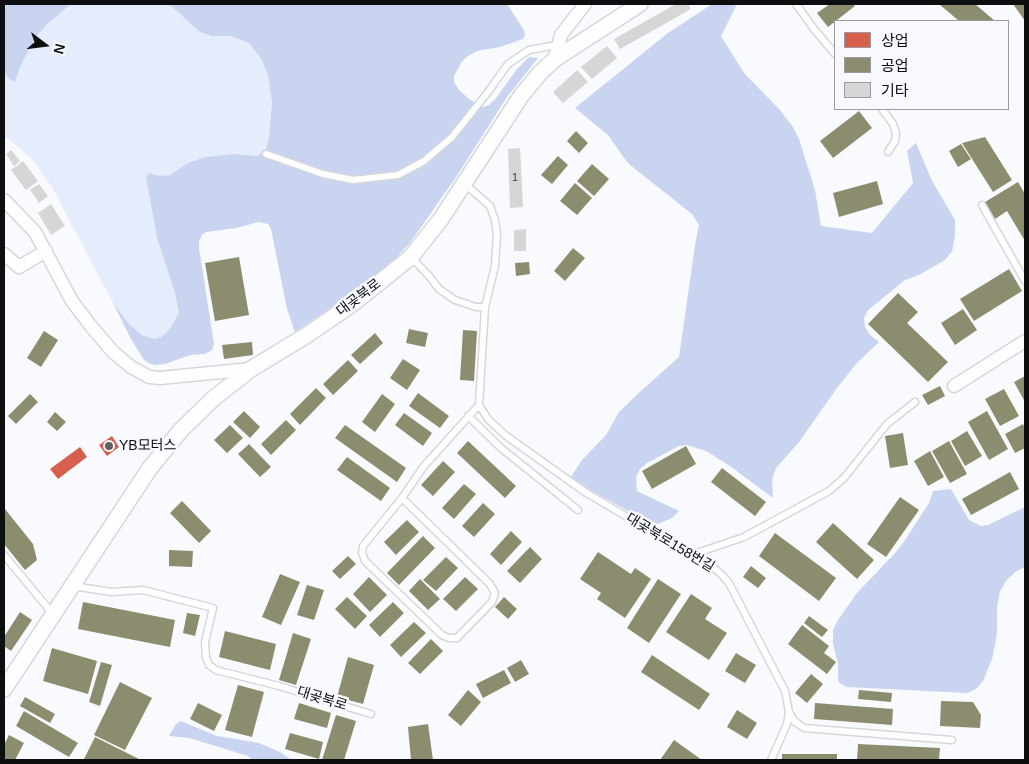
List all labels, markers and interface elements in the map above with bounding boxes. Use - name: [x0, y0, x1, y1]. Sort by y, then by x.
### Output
- north arrow: [20, 20, 70, 70]
- legend: [834, 20, 1009, 110]
- text: 상업: [881, 32, 909, 49]
- text: N: [50, 42, 69, 56]
- text: 공업: [881, 57, 909, 74]
- text: 기타: [881, 82, 909, 99]
- house number: 1: [512, 171, 518, 185]
- street label: 대곶북로: [333, 276, 385, 320]
- place label: YB모터스: [119, 438, 176, 454]
- marker: YB모터스: [103, 440, 115, 452]
- street label: 대곶북로158번길: [623, 510, 717, 576]
- street label: 대곶북로: [295, 683, 349, 715]

